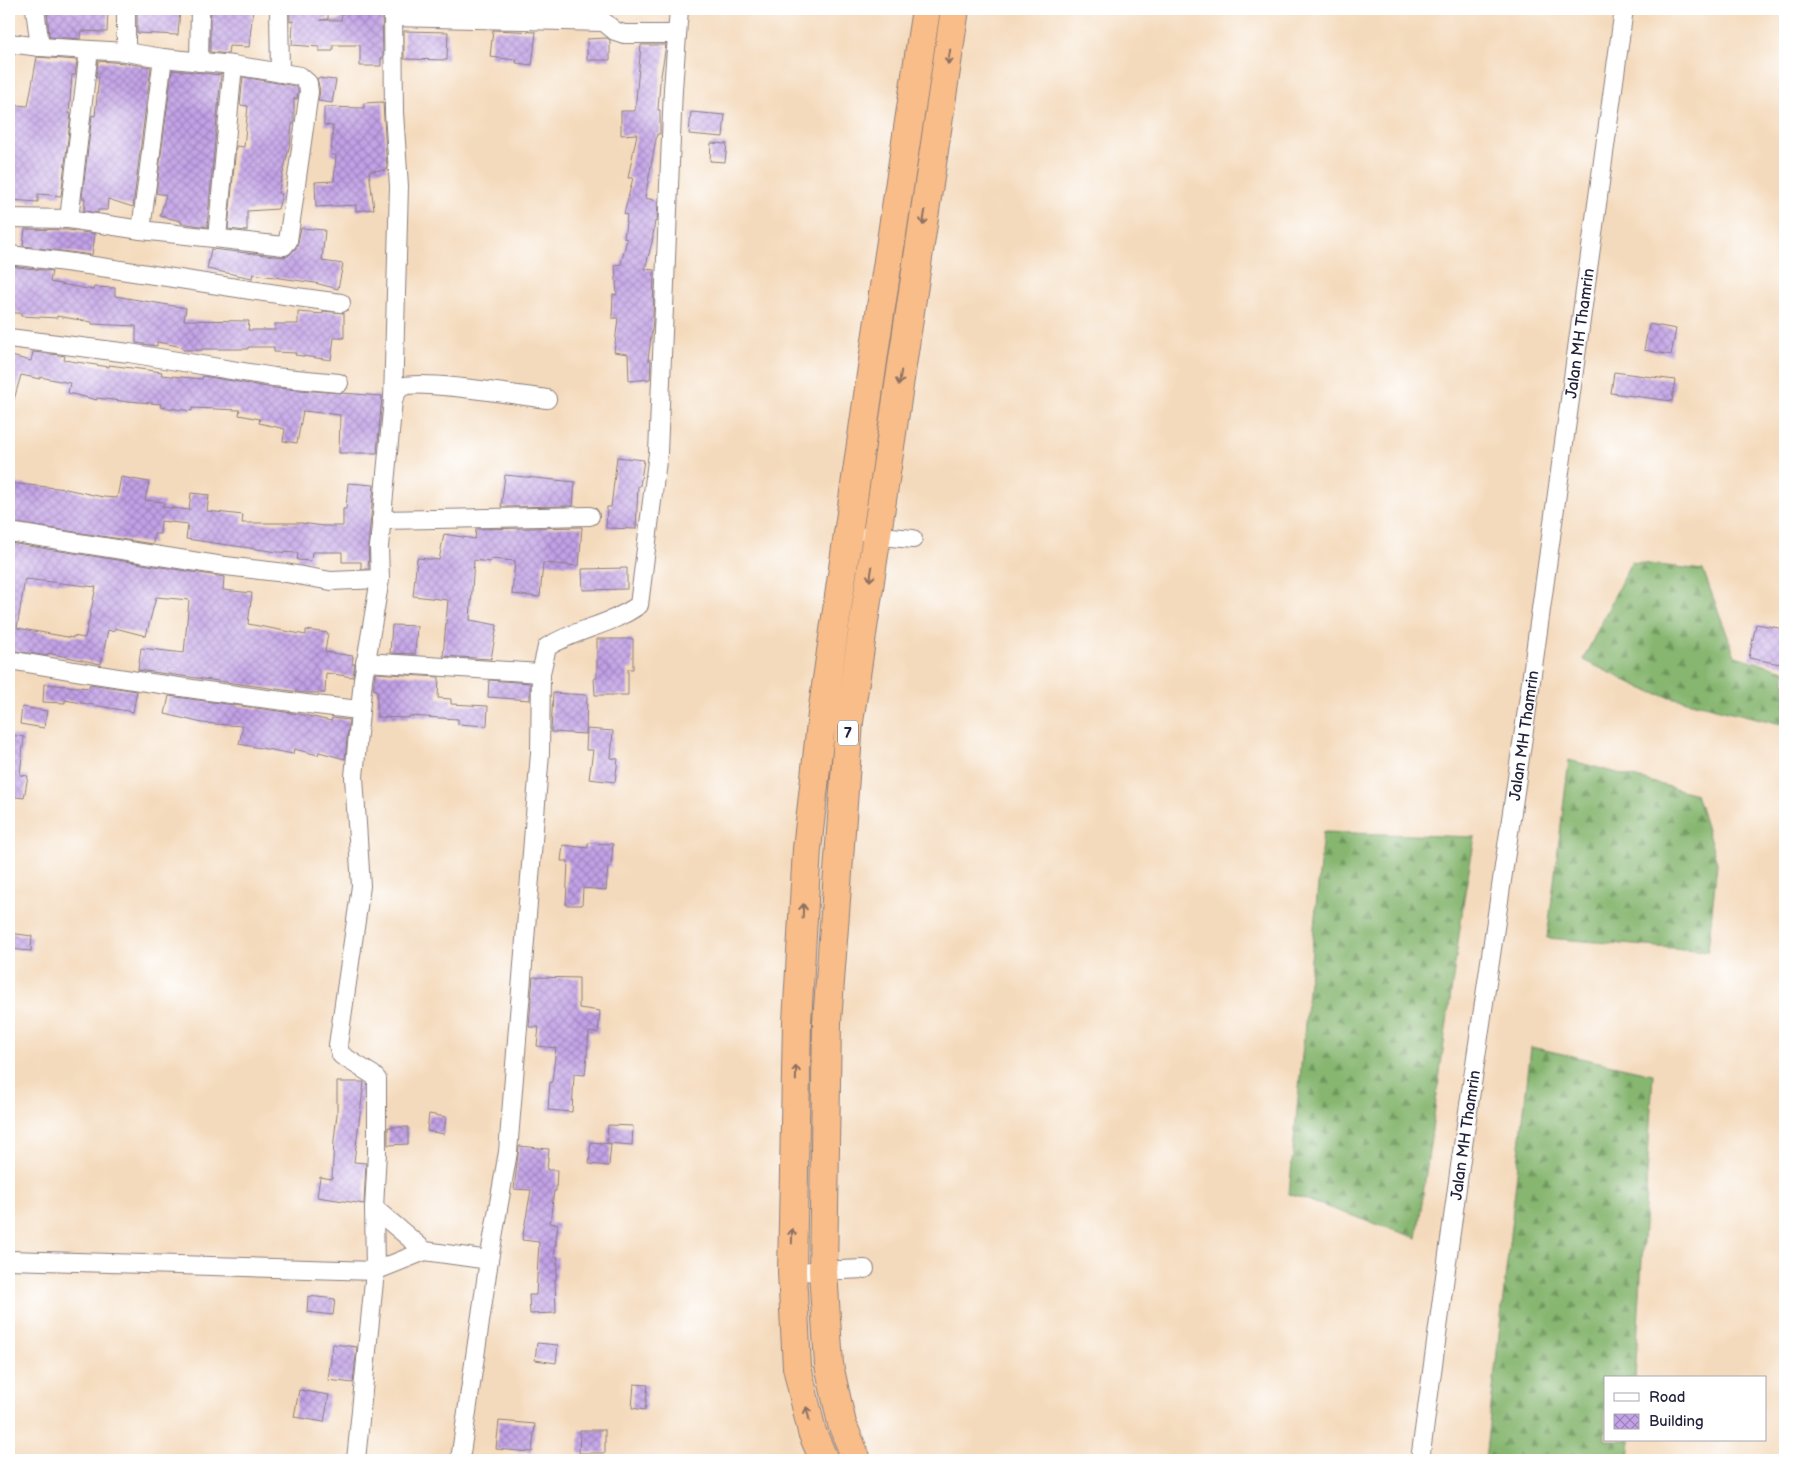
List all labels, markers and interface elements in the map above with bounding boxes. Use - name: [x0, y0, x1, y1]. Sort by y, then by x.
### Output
- one-way arrow: [943, 49, 953, 65]
- one-way arrow: [919, 209, 929, 225]
- street label: Jalan MH Thamrin: [1562, 267, 1599, 400]
- one-way arrow: [895, 370, 905, 386]
- one-way arrow: [866, 565, 876, 581]
- street label: Jalan MH Thamrin: [1506, 669, 1543, 802]
- road number: 7: [838, 720, 858, 746]
- one-way arrow: [799, 903, 808, 919]
- one-way arrow: [791, 1065, 800, 1081]
- street label: Jalan MH Thamrin: [1447, 1069, 1485, 1202]
- one-way arrow: [787, 1228, 797, 1244]
- legend: [1604, 1376, 1766, 1442]
- text: Road: [1649, 1388, 1685, 1407]
- one-way arrow: [803, 1407, 812, 1423]
- text: Building: [1649, 1412, 1704, 1431]

